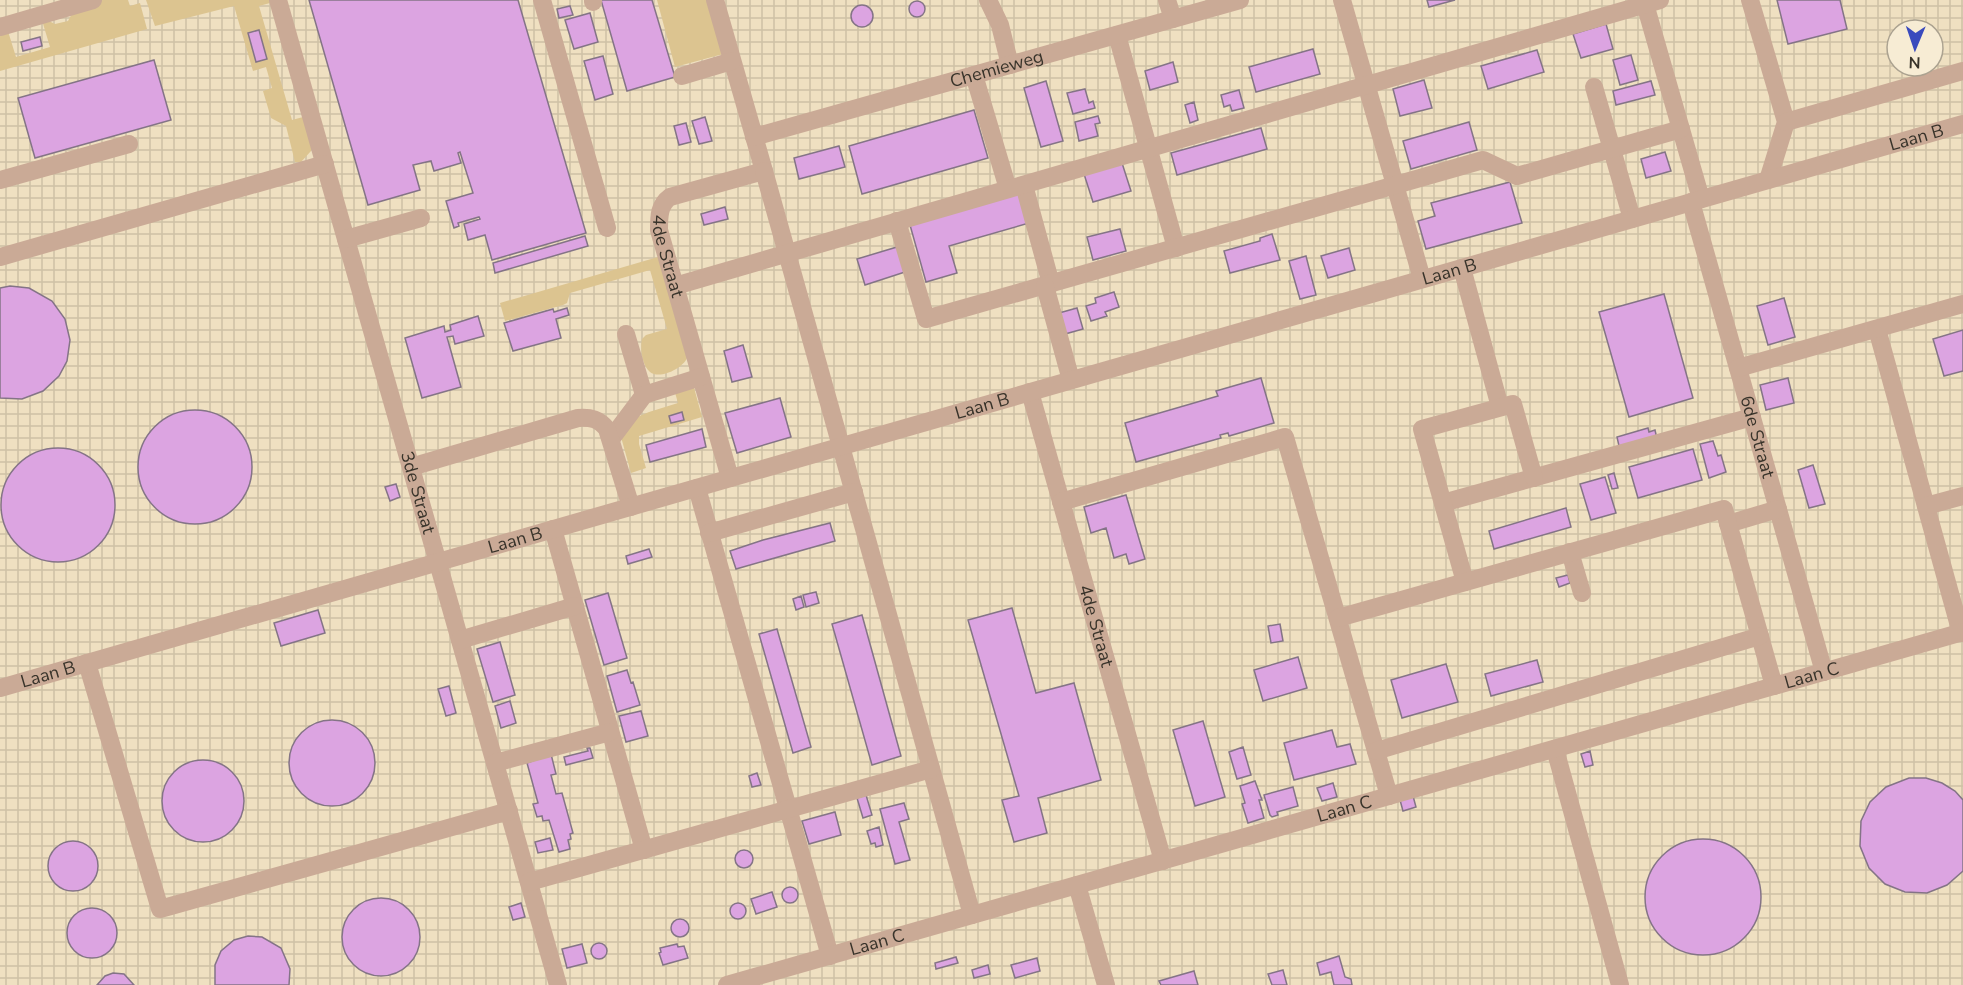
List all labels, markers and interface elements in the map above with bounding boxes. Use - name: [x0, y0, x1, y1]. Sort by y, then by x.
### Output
- north arrow: [1885, 18, 1945, 78]
- street label: Chemieweg: [947, 44, 1046, 93]
- text: N: [1908, 51, 1921, 73]
- street label: Laan B: [1886, 118, 1947, 157]
- street label: 4de Straat: [646, 214, 690, 301]
- street label: Laan B: [1419, 252, 1480, 291]
- street label: Laan B: [952, 387, 1012, 425]
- street label: 6de Straat: [1734, 393, 1781, 481]
- street label: 3de Straat: [395, 448, 441, 537]
- street label: Laan B: [485, 521, 545, 559]
- street label: 4de Straat: [1073, 582, 1120, 670]
- street label: Laan B: [18, 655, 78, 693]
- street label: Laan C: [1781, 656, 1842, 694]
- street label: Laan C: [1314, 789, 1374, 828]
- street label: Laan C: [847, 923, 907, 961]

